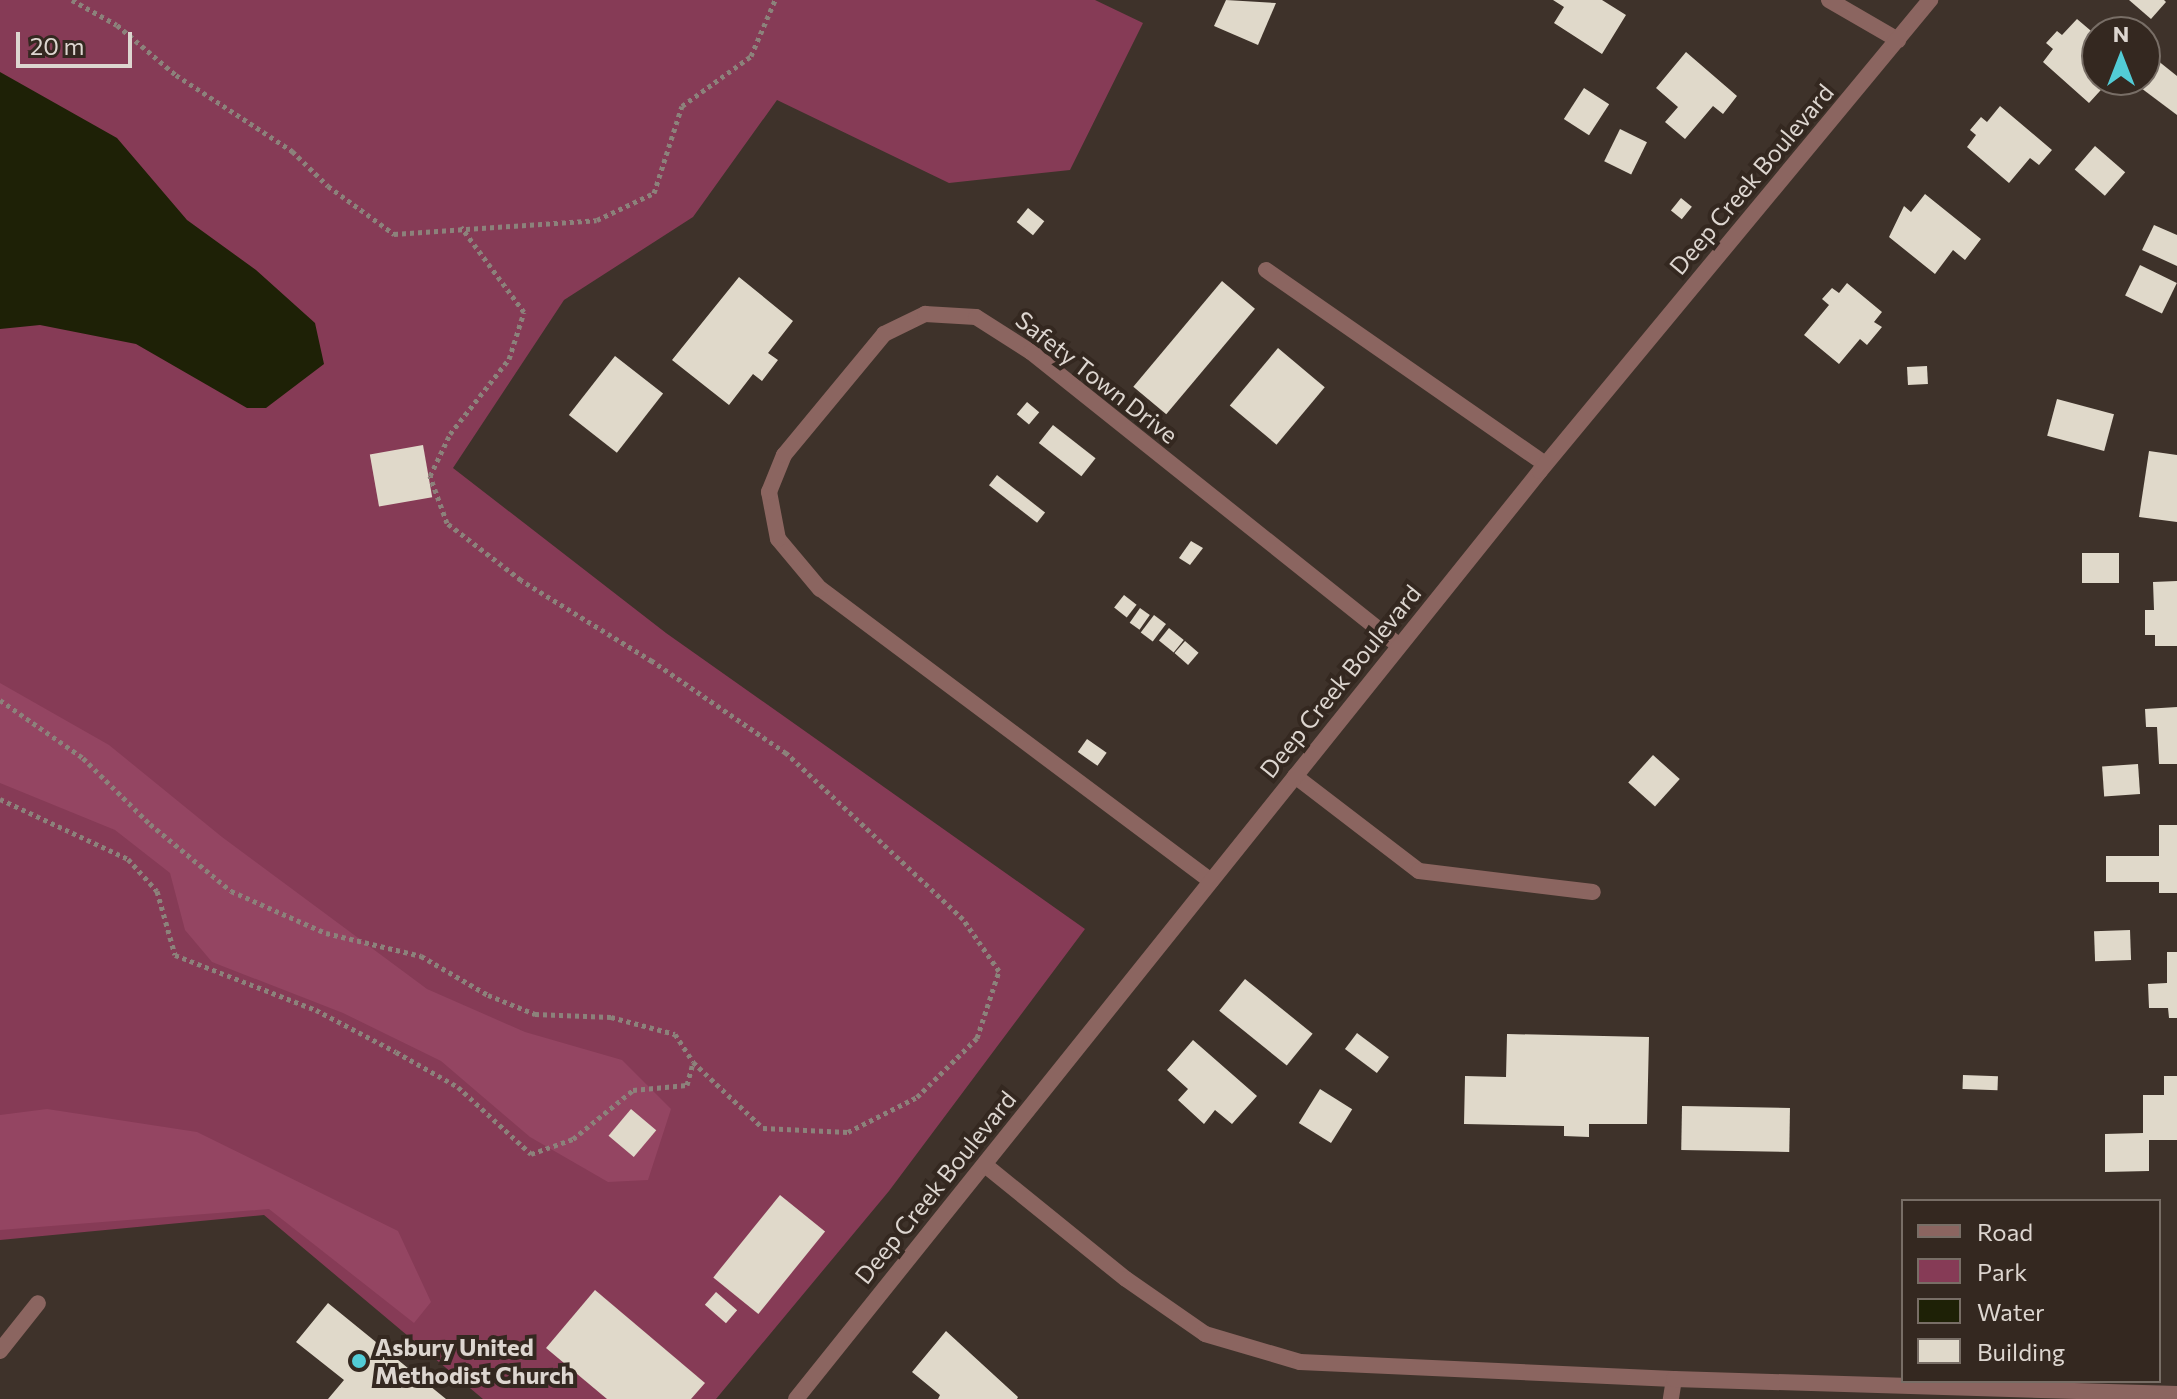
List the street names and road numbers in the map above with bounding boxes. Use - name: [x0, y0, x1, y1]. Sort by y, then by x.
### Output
- street label: Deep Creek Boulevard: [1663, 78, 1839, 280]
- street label: Safety Town Drive: [1010, 305, 1184, 449]
- street label: Deep Creek Boulevard: [1253, 579, 1427, 783]
- street label: Deep Creek Boulevard: [848, 1085, 1022, 1289]

